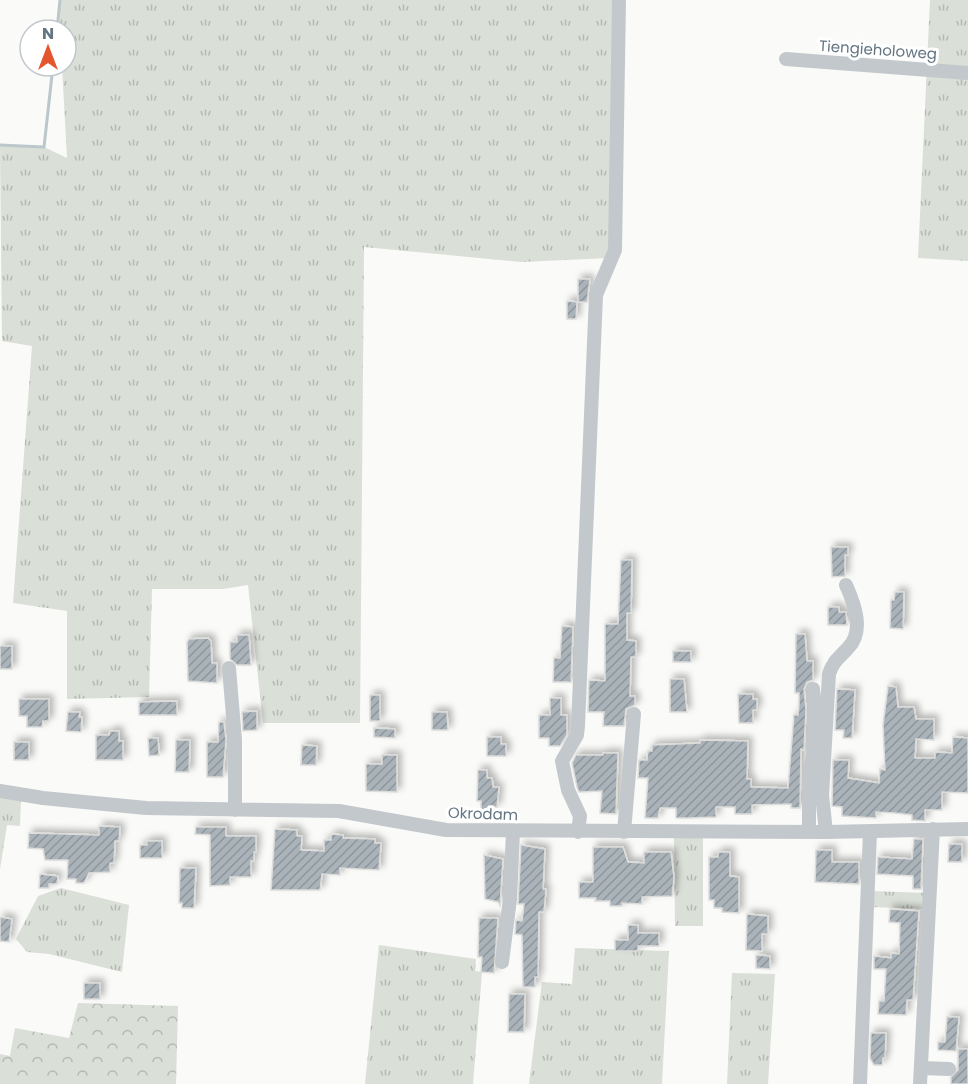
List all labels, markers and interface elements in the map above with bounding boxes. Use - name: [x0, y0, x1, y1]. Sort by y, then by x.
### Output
- north arrow: [18, 18, 78, 78]
- text: N: [42, 22, 54, 45]
- street label: Tiengieholoweg: [818, 35, 938, 64]
- street label: Okrodam: [447, 802, 519, 825]

